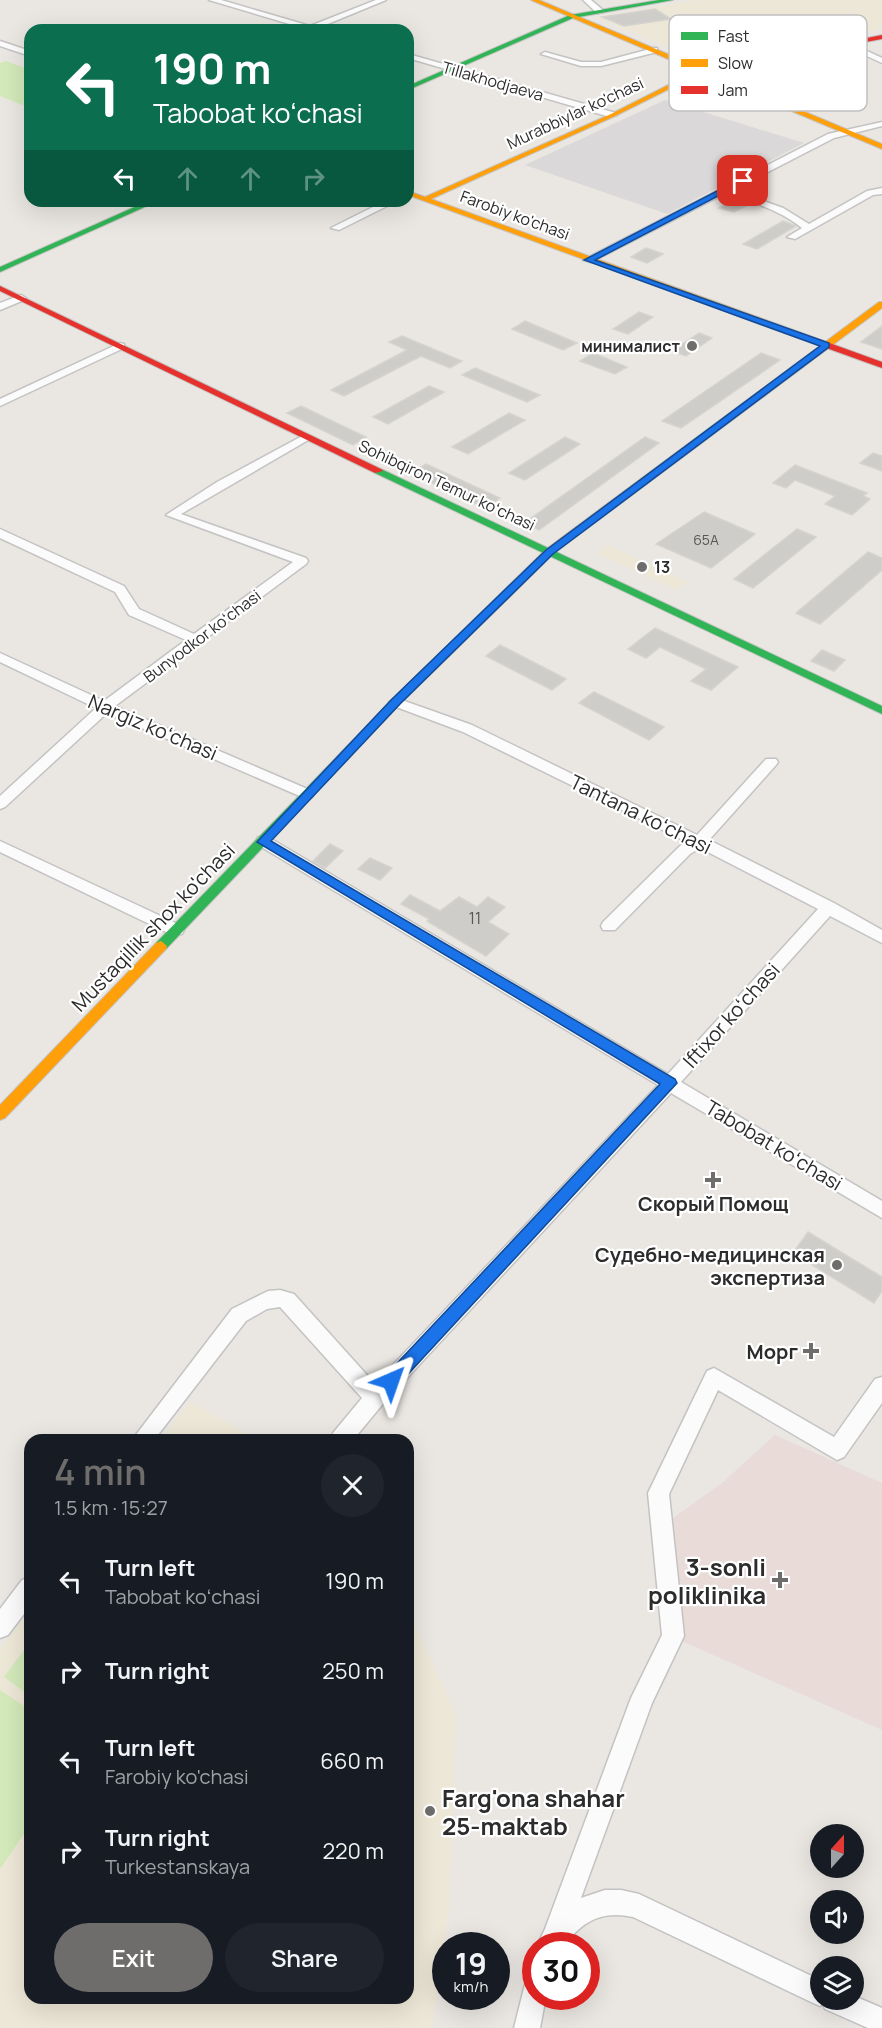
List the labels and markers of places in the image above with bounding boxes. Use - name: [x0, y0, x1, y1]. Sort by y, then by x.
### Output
- pin: [717, 155, 768, 206]
- place label: минималист: [581, 335, 680, 357]
- marker: минималист: [685, 339, 699, 353]
- place label: 13: [654, 556, 670, 578]
- marker: 13: [635, 560, 649, 574]
- marker: Скорый Помощ: [704, 1171, 722, 1189]
- place label: Скорый Помощ: [638, 1190, 788, 1217]
- place label: Судебно-медицинская экспертиза: [595, 1241, 825, 1291]
- marker: Судебно-медицинская экспертиза: [830, 1258, 844, 1272]
- place label: Морг: [747, 1338, 798, 1365]
- marker: Морг: [802, 1342, 820, 1360]
- place label: 3-sonli poliklinika: [648, 1550, 766, 1611]
- marker: 3-sonli poliklinika: [771, 1571, 789, 1589]
- place label: Farg'ona shahar 25-maktab: [442, 1781, 625, 1842]
- marker: Farg'ona shahar 25-maktab: [423, 1804, 437, 1818]

